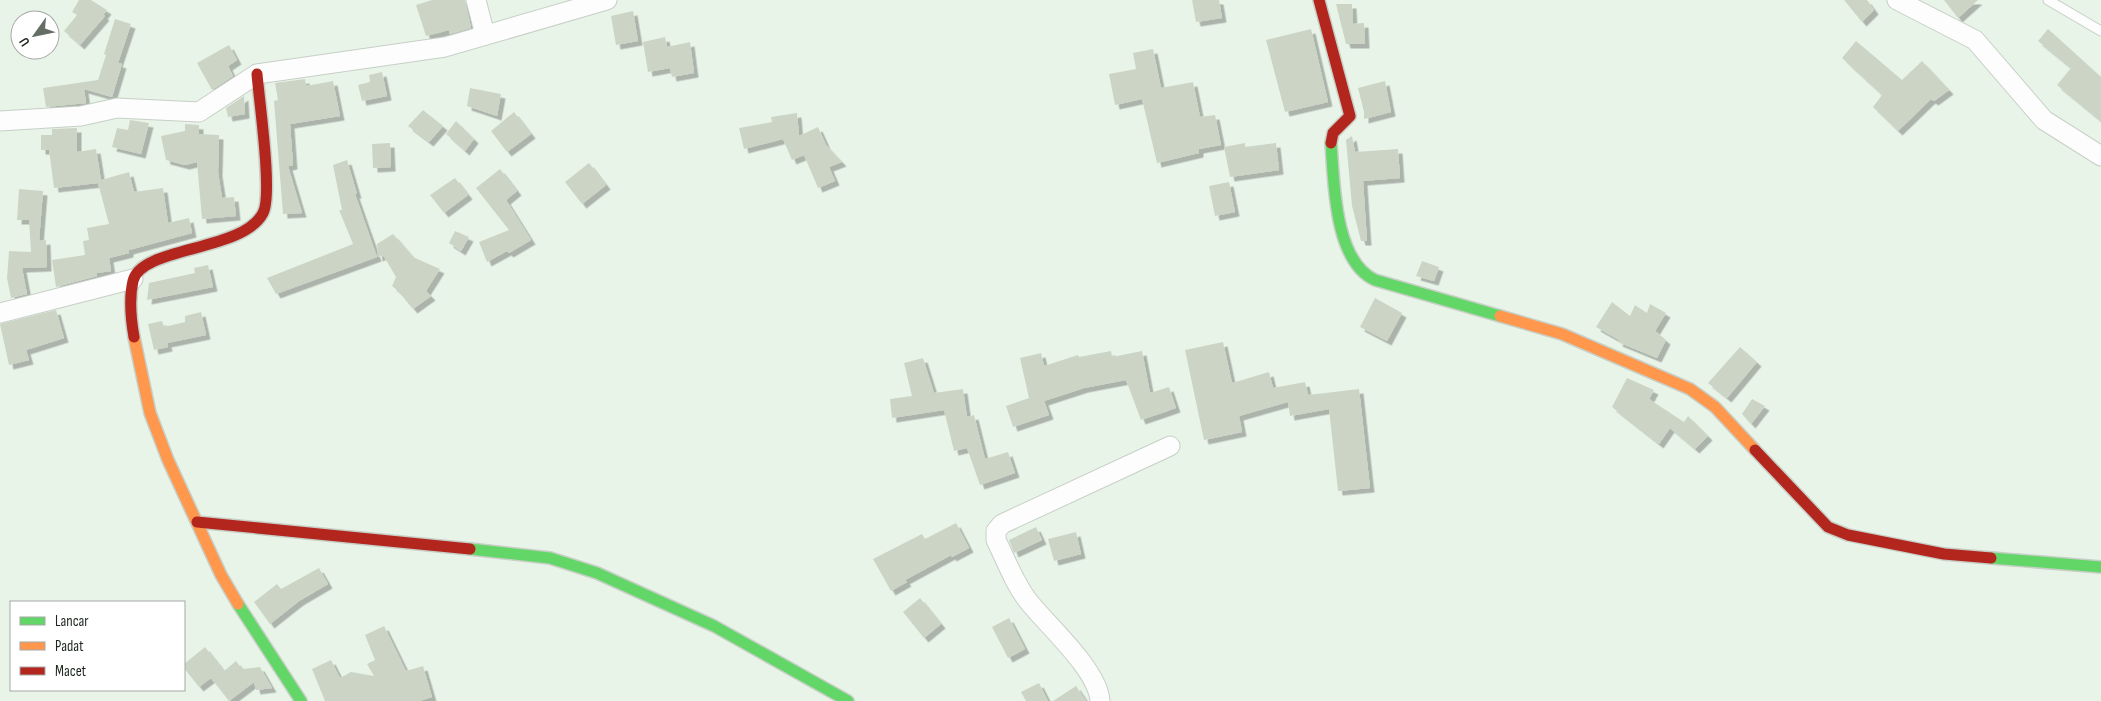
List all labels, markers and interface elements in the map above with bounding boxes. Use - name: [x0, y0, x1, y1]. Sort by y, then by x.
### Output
- north arrow: [10, 10, 60, 60]
- text: U: [15, 34, 34, 49]
- legend: [10, 601, 185, 691]
- text: Lancar: [55, 612, 89, 631]
- text: Padat: [55, 637, 84, 656]
- text: Macet: [55, 662, 87, 681]

